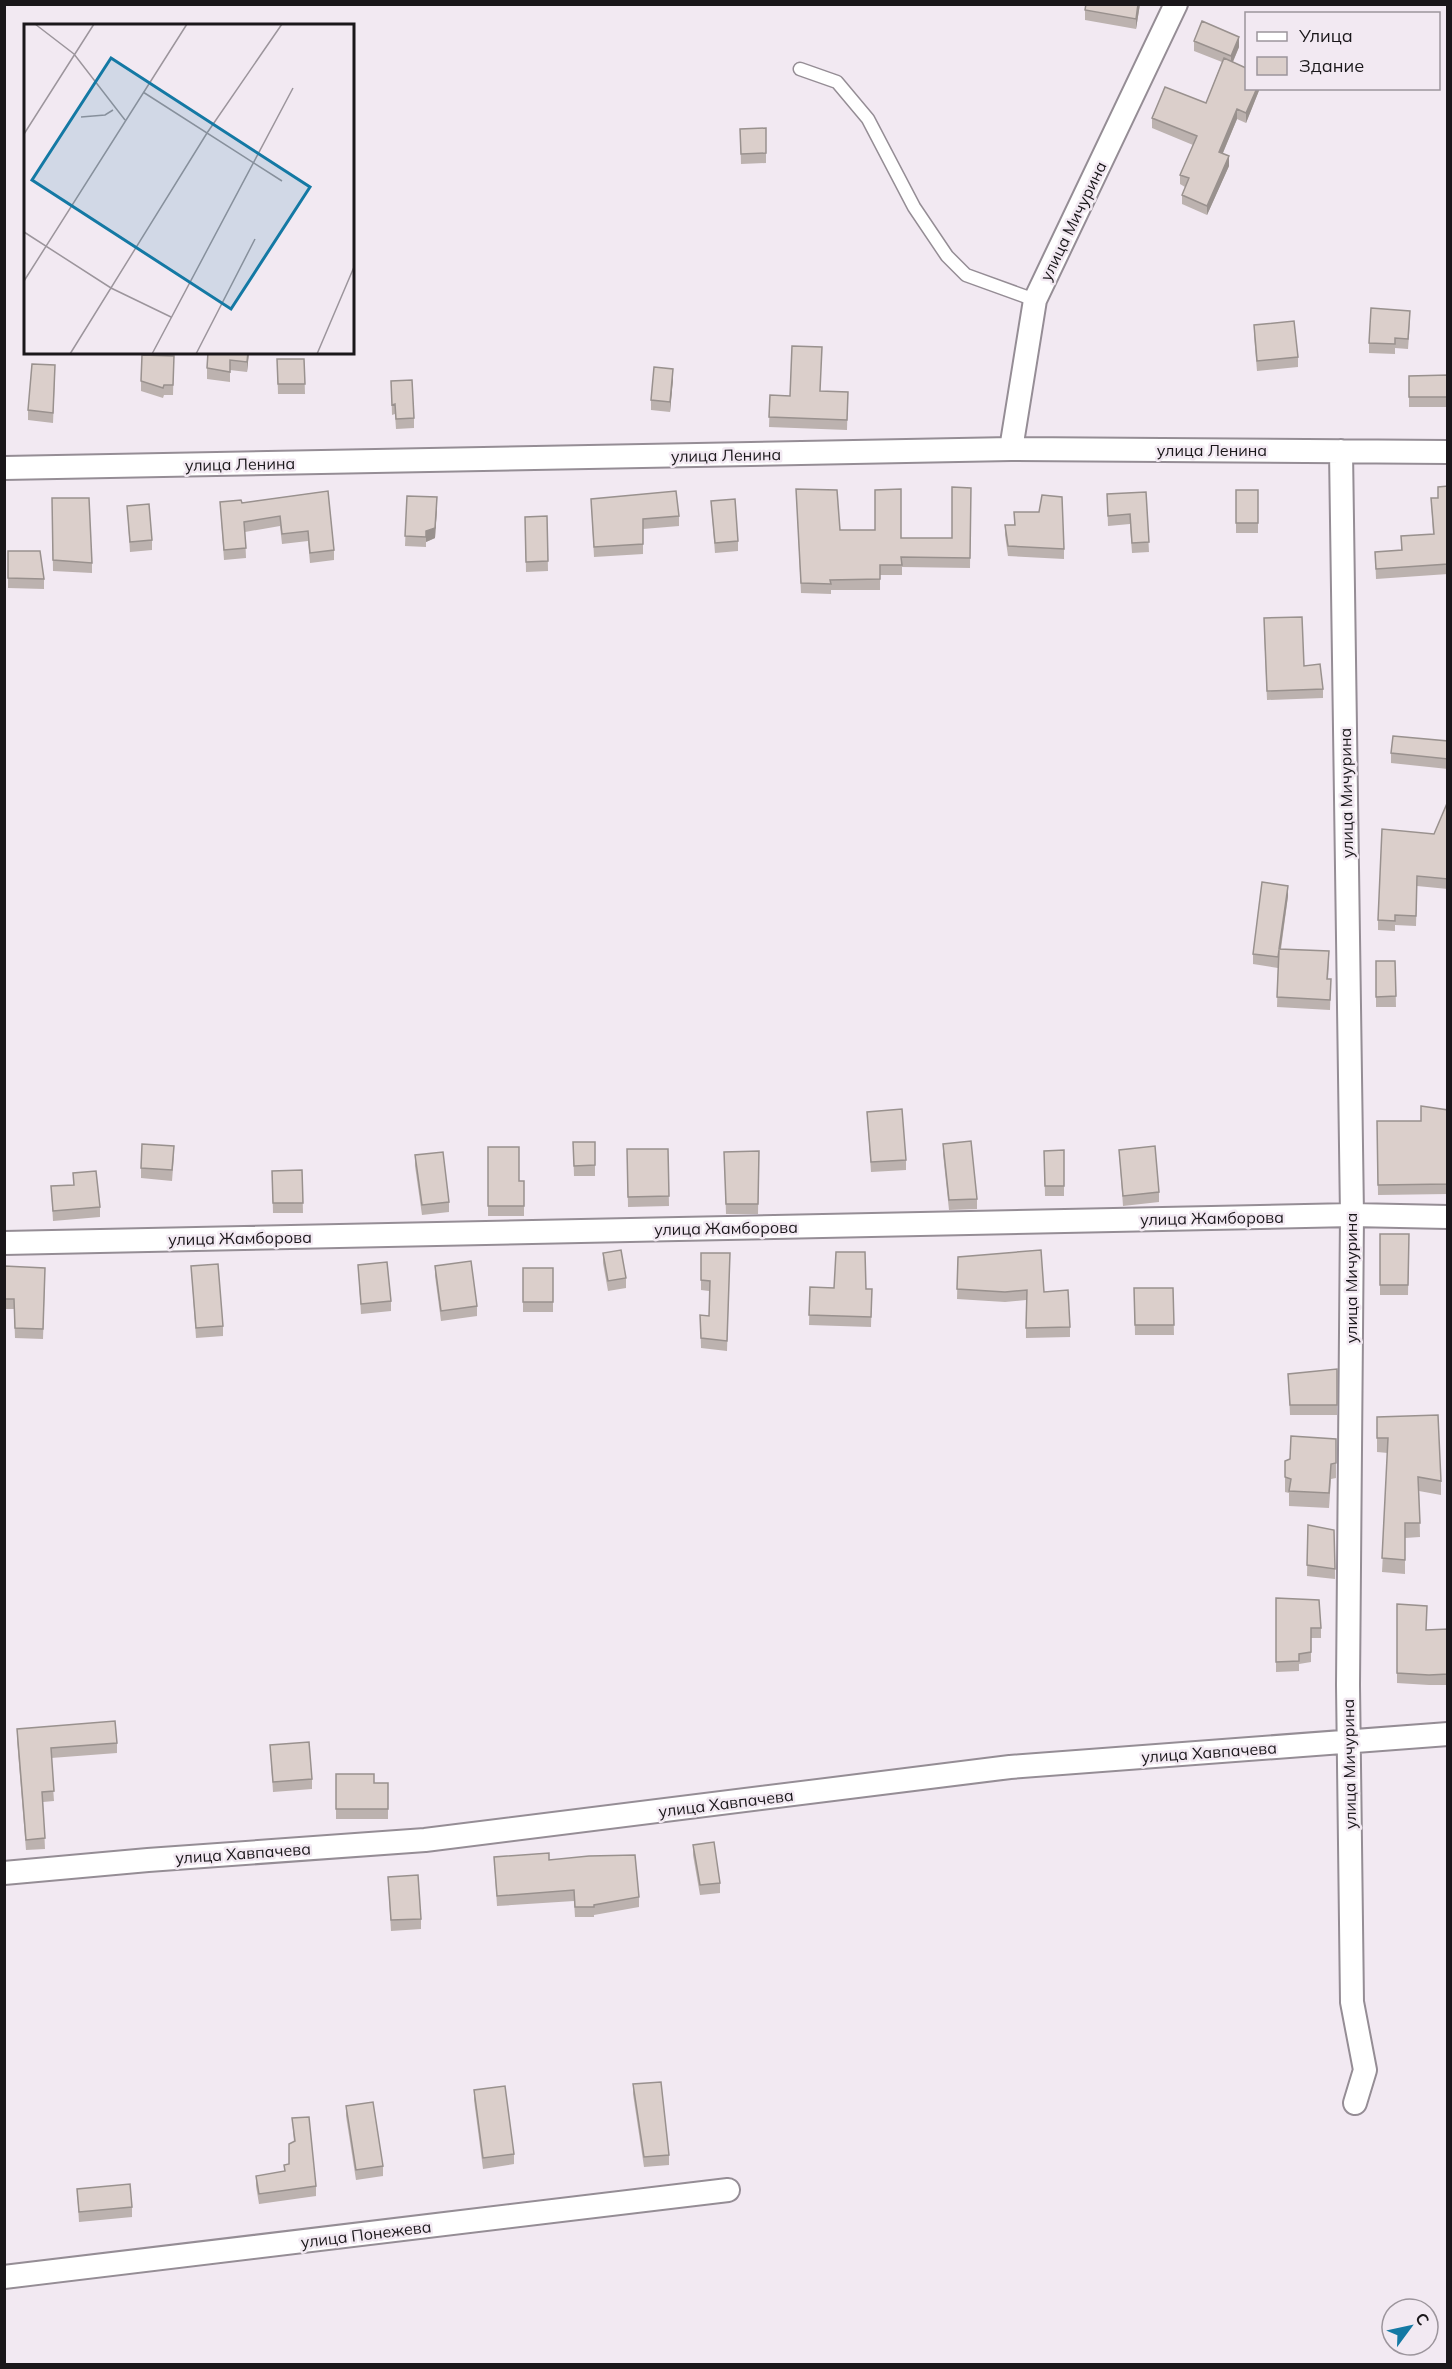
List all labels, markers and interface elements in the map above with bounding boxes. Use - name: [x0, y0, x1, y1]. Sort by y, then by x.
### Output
- legend: [1245, 12, 1440, 90]
- inset map: [24, 24, 354, 354]
- text: Улица: [1298, 24, 1353, 47]
- text: Здание: [1299, 54, 1364, 77]
- street label: улица Мичурина: [1035, 158, 1111, 284]
- street label: улица Ленина: [1157, 440, 1267, 460]
- street label: улица Ленина: [671, 444, 781, 466]
- street label: улица Ленина: [185, 453, 295, 475]
- street label: улица Мичурина: [1335, 728, 1357, 858]
- street label: улица Жамборова: [1140, 1207, 1284, 1229]
- street label: улица Мичурина: [1341, 1213, 1361, 1343]
- street label: улица Жамборова: [654, 1217, 798, 1239]
- street label: улица Жамборова: [168, 1227, 312, 1249]
- street label: улица Мичурина: [1338, 1699, 1360, 1829]
- street label: улица Хавпачева: [1141, 1737, 1277, 1767]
- street label: улица Хавпачева: [657, 1785, 795, 1821]
- street label: улица Хавпачева: [175, 1838, 311, 1868]
- street label: улица Понежева: [300, 2216, 432, 2252]
- north arrow: [1380, 2297, 1440, 2357]
- text: С: [1411, 2309, 1434, 2329]

